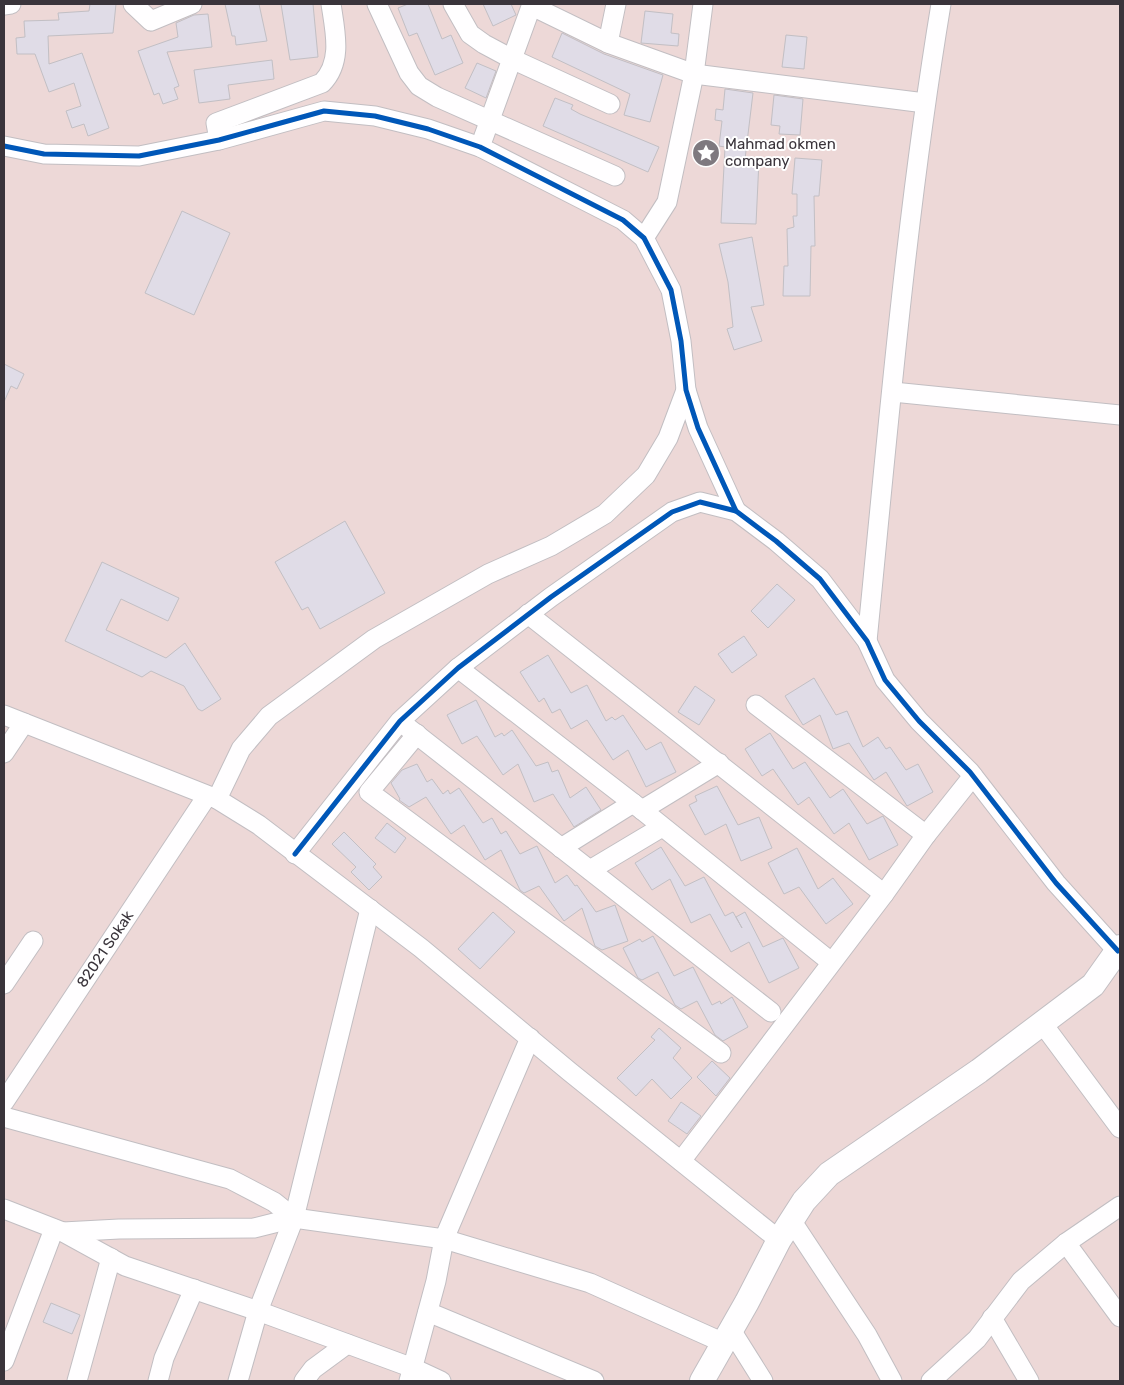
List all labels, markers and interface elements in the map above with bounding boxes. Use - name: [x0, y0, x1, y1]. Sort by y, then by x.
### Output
- place label: Mahmad okmen company: [725, 135, 836, 170]
- place icon: Mahmad okmen company: [691, 138, 721, 168]
- street label: 82021 Sokak: [73, 907, 137, 991]

